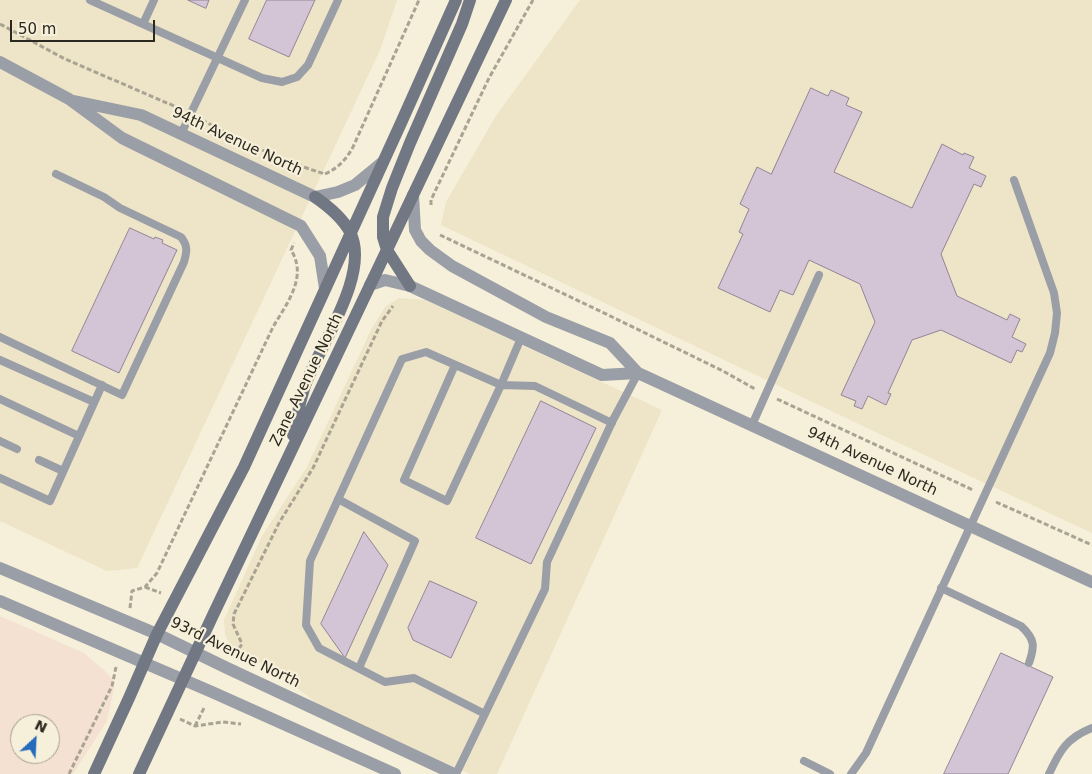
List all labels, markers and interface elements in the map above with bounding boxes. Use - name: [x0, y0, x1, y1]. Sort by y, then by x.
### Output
- scale bar: [12, 10, 158, 42]
- text: 50 m: [18, 20, 56, 38]
- street label: 94th Avenue North: [169, 104, 305, 180]
- street label: Zane Avenue North: [267, 311, 347, 449]
- street label: 94th Avenue North: [804, 424, 940, 500]
- street label: 93rd Avenue North: [167, 614, 303, 692]
- north arrow: [10, 714, 60, 764]
- text: N: [32, 717, 50, 736]

